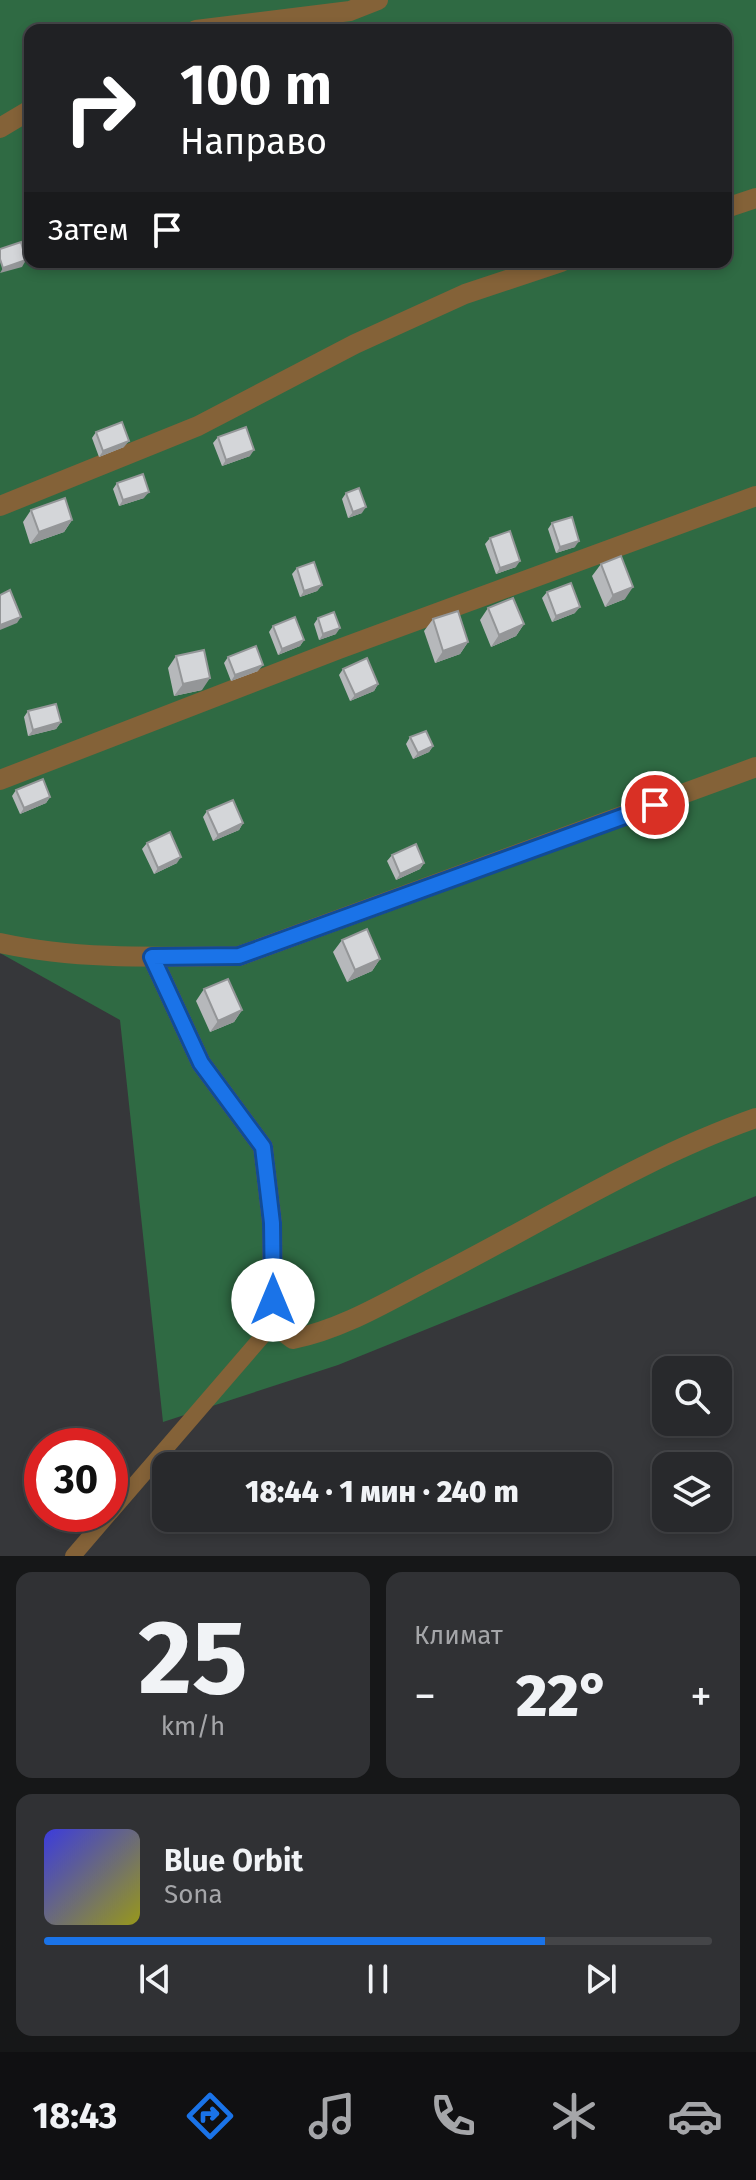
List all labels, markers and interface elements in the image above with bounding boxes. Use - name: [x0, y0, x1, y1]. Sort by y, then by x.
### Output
- text: 100 m: [180, 52, 332, 119]
- icon: right: [48, 56, 152, 160]
- text: Направо: [180, 120, 327, 164]
- icon: arrive: [145, 208, 189, 252]
- text: Затем: [48, 212, 129, 248]
- pin: [621, 771, 689, 839]
- icon: arrive: [633, 783, 677, 827]
- position arrow: [231, 1258, 315, 1342]
- map controls: [652, 1356, 732, 1532]
- button: search: [652, 1356, 732, 1436]
- speed limit sign: 30: [24, 1428, 128, 1532]
- button: layers: [652, 1452, 732, 1532]
- text: 18:44 · 1 мин · 240 m: [245, 1474, 519, 1510]
- text: 25: [138, 1596, 248, 1721]
- text: Климат: [414, 1620, 503, 1651]
- text: 22°: [516, 1660, 610, 1732]
- text: −: [414, 1670, 436, 1723]
- text: +: [690, 1670, 712, 1723]
- text: km/h: [161, 1711, 225, 1742]
- text: Blue Orbit: [164, 1843, 303, 1879]
- text: Sona: [164, 1879, 223, 1910]
- icon: previous: [133, 1957, 177, 2001]
- icon: pause: [356, 1957, 400, 2001]
- icon: next: [579, 1957, 623, 2001]
- icon: directions: [182, 2088, 238, 2144]
- icon: music: [304, 2088, 360, 2144]
- icon: phone: [425, 2088, 481, 2144]
- icon: climate: [546, 2088, 602, 2144]
- icon: car: [667, 2088, 723, 2144]
- text: 18:43: [33, 2094, 117, 2138]

